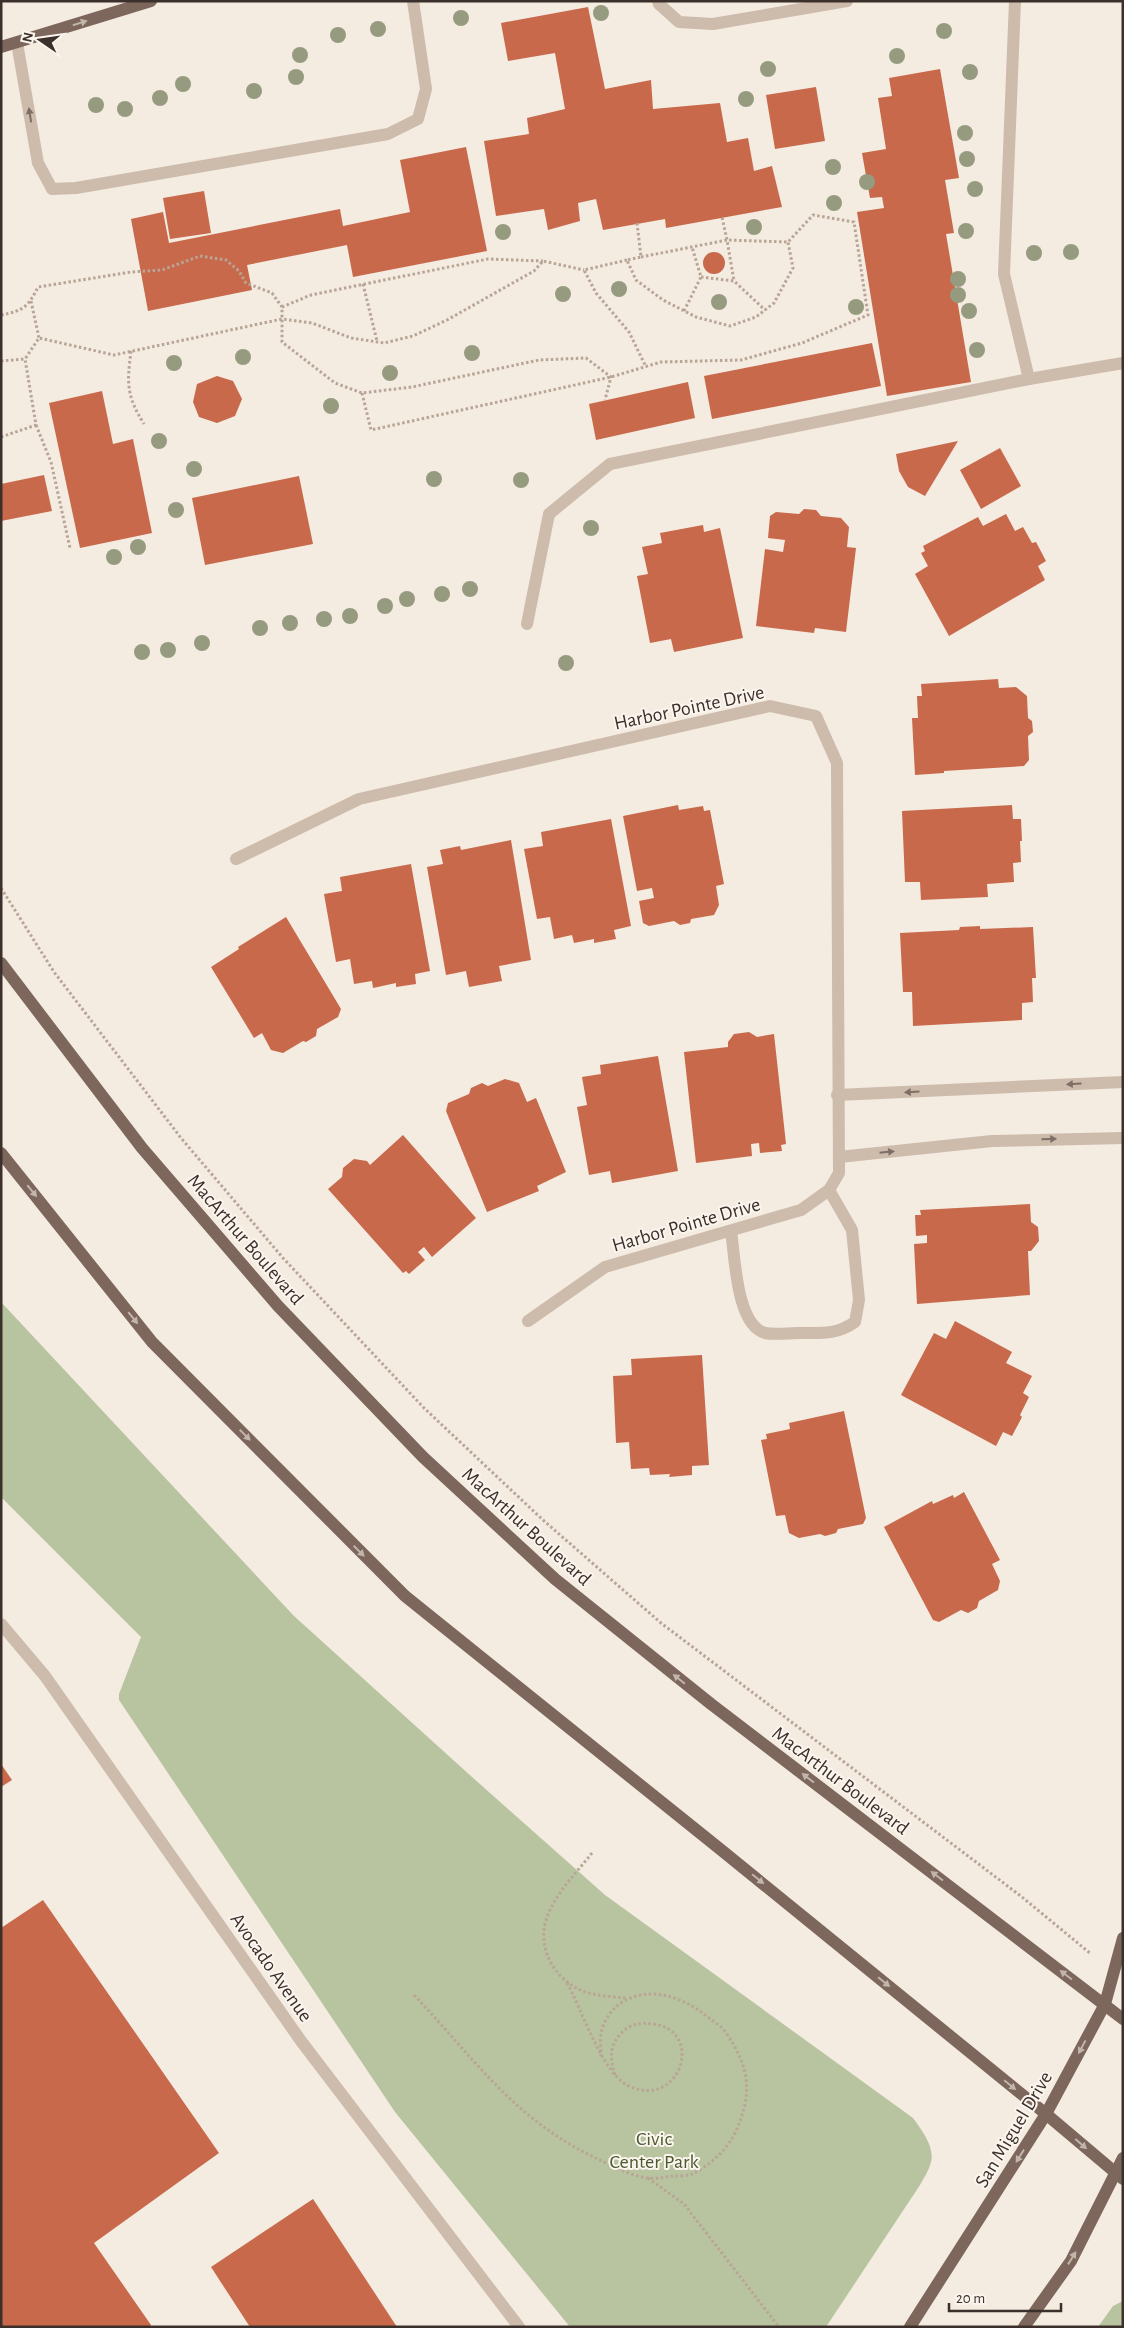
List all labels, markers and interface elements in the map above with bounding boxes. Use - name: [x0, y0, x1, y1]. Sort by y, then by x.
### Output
- north arrow: [15, 15, 65, 65]
- one-way arrow: [73, 19, 88, 26]
- text: N: [20, 31, 36, 44]
- one-way arrow: [25, 107, 33, 123]
- street label: Harbor Pointe Drive: [612, 682, 766, 734]
- one-way arrow: [1066, 1080, 1082, 1088]
- one-way arrow: [903, 1088, 919, 1096]
- one-way arrow: [1042, 1135, 1058, 1143]
- one-way arrow: [880, 1148, 896, 1156]
- street label: MacArthur Boulevard: [183, 1171, 307, 1309]
- one-way arrow: [26, 1184, 37, 1197]
- street label: Harbor Pointe Drive: [610, 1194, 763, 1256]
- one-way arrow: [127, 1311, 138, 1324]
- one-way arrow: [239, 1429, 251, 1441]
- street label: MacArthur Boulevard: [458, 1464, 595, 1590]
- one-way arrow: [353, 1544, 365, 1556]
- one-way arrow: [673, 1673, 686, 1684]
- street label: MacArthur Boulevard: [768, 1723, 913, 1839]
- one-way arrow: [801, 1773, 815, 1783]
- one-way arrow: [931, 1871, 944, 1882]
- one-way arrow: [751, 1874, 764, 1885]
- street label: Avocado Avenue: [226, 1910, 316, 2026]
- one-way arrow: [1060, 1969, 1073, 1980]
- one-way arrow: [878, 1976, 890, 1987]
- one-way arrow: [1078, 2040, 1086, 2054]
- street label: San Miguel Drive: [971, 2068, 1056, 2191]
- one-way arrow: [1003, 2079, 1016, 2090]
- park label: Civic Center Park: [609, 2129, 699, 2172]
- one-way arrow: [1075, 2138, 1087, 2149]
- one-way arrow: [1016, 2149, 1025, 2162]
- one-way arrow: [1067, 2252, 1077, 2265]
- scale bar: [949, 2280, 1062, 2312]
- text: 20 m: [956, 2291, 985, 2306]

